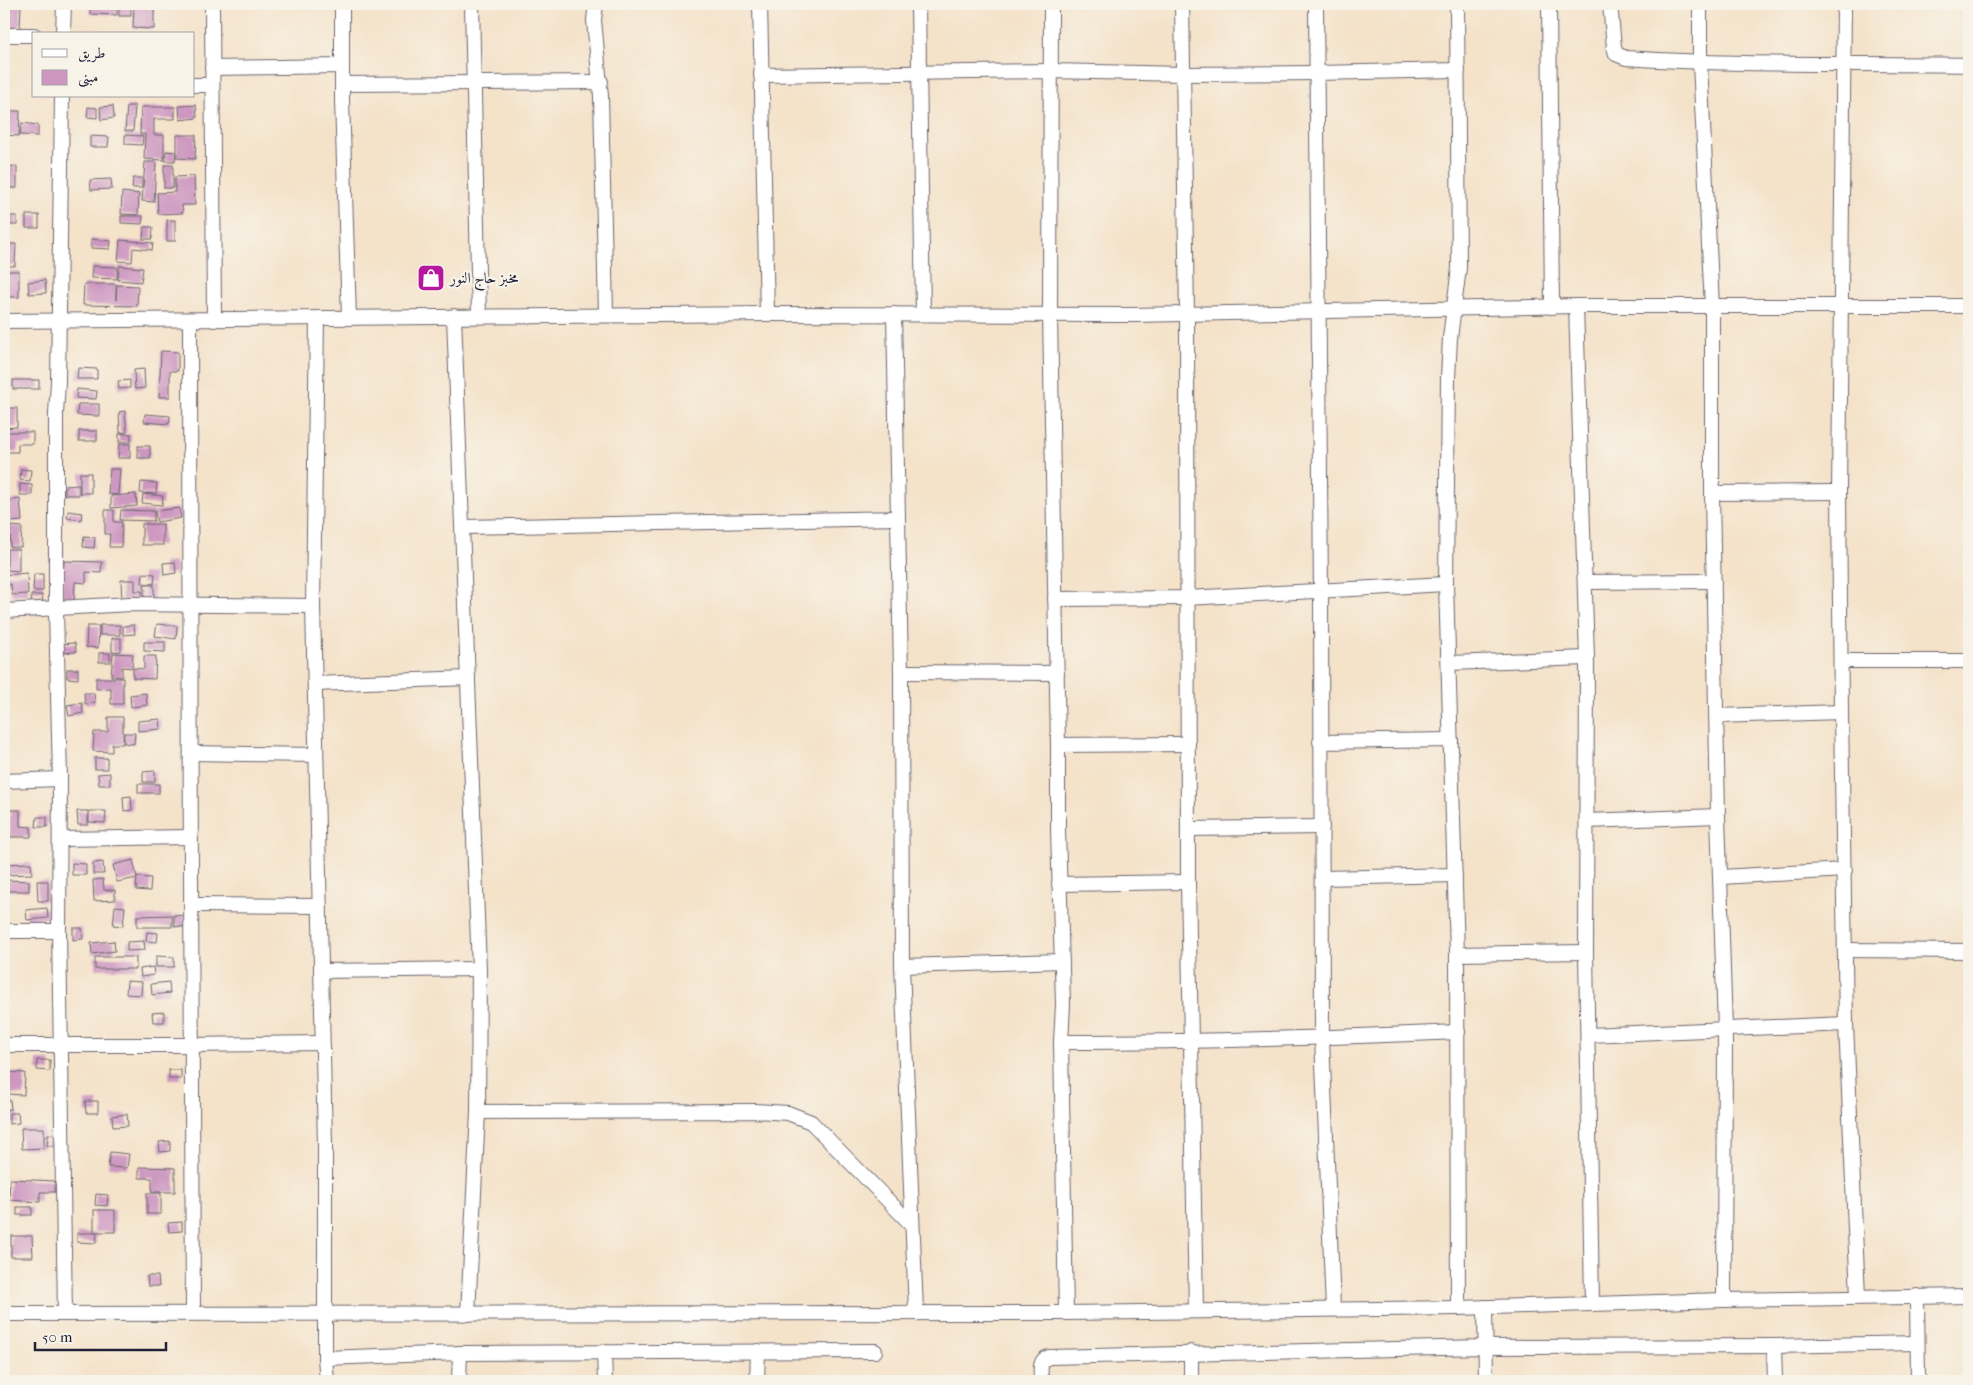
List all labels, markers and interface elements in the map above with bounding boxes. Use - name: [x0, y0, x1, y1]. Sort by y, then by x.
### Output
- legend: [32, 32, 195, 98]
- text: طريق: [78, 44, 105, 63]
- text: مبنى: [78, 68, 98, 88]
- shop icon: مخبز حاج النور: [416, 263, 446, 293]
- place label: مخبز حاج النور: [448, 269, 518, 291]
- scale bar: [35, 1320, 166, 1352]
- text: 50 m: [42, 1328, 73, 1346]

